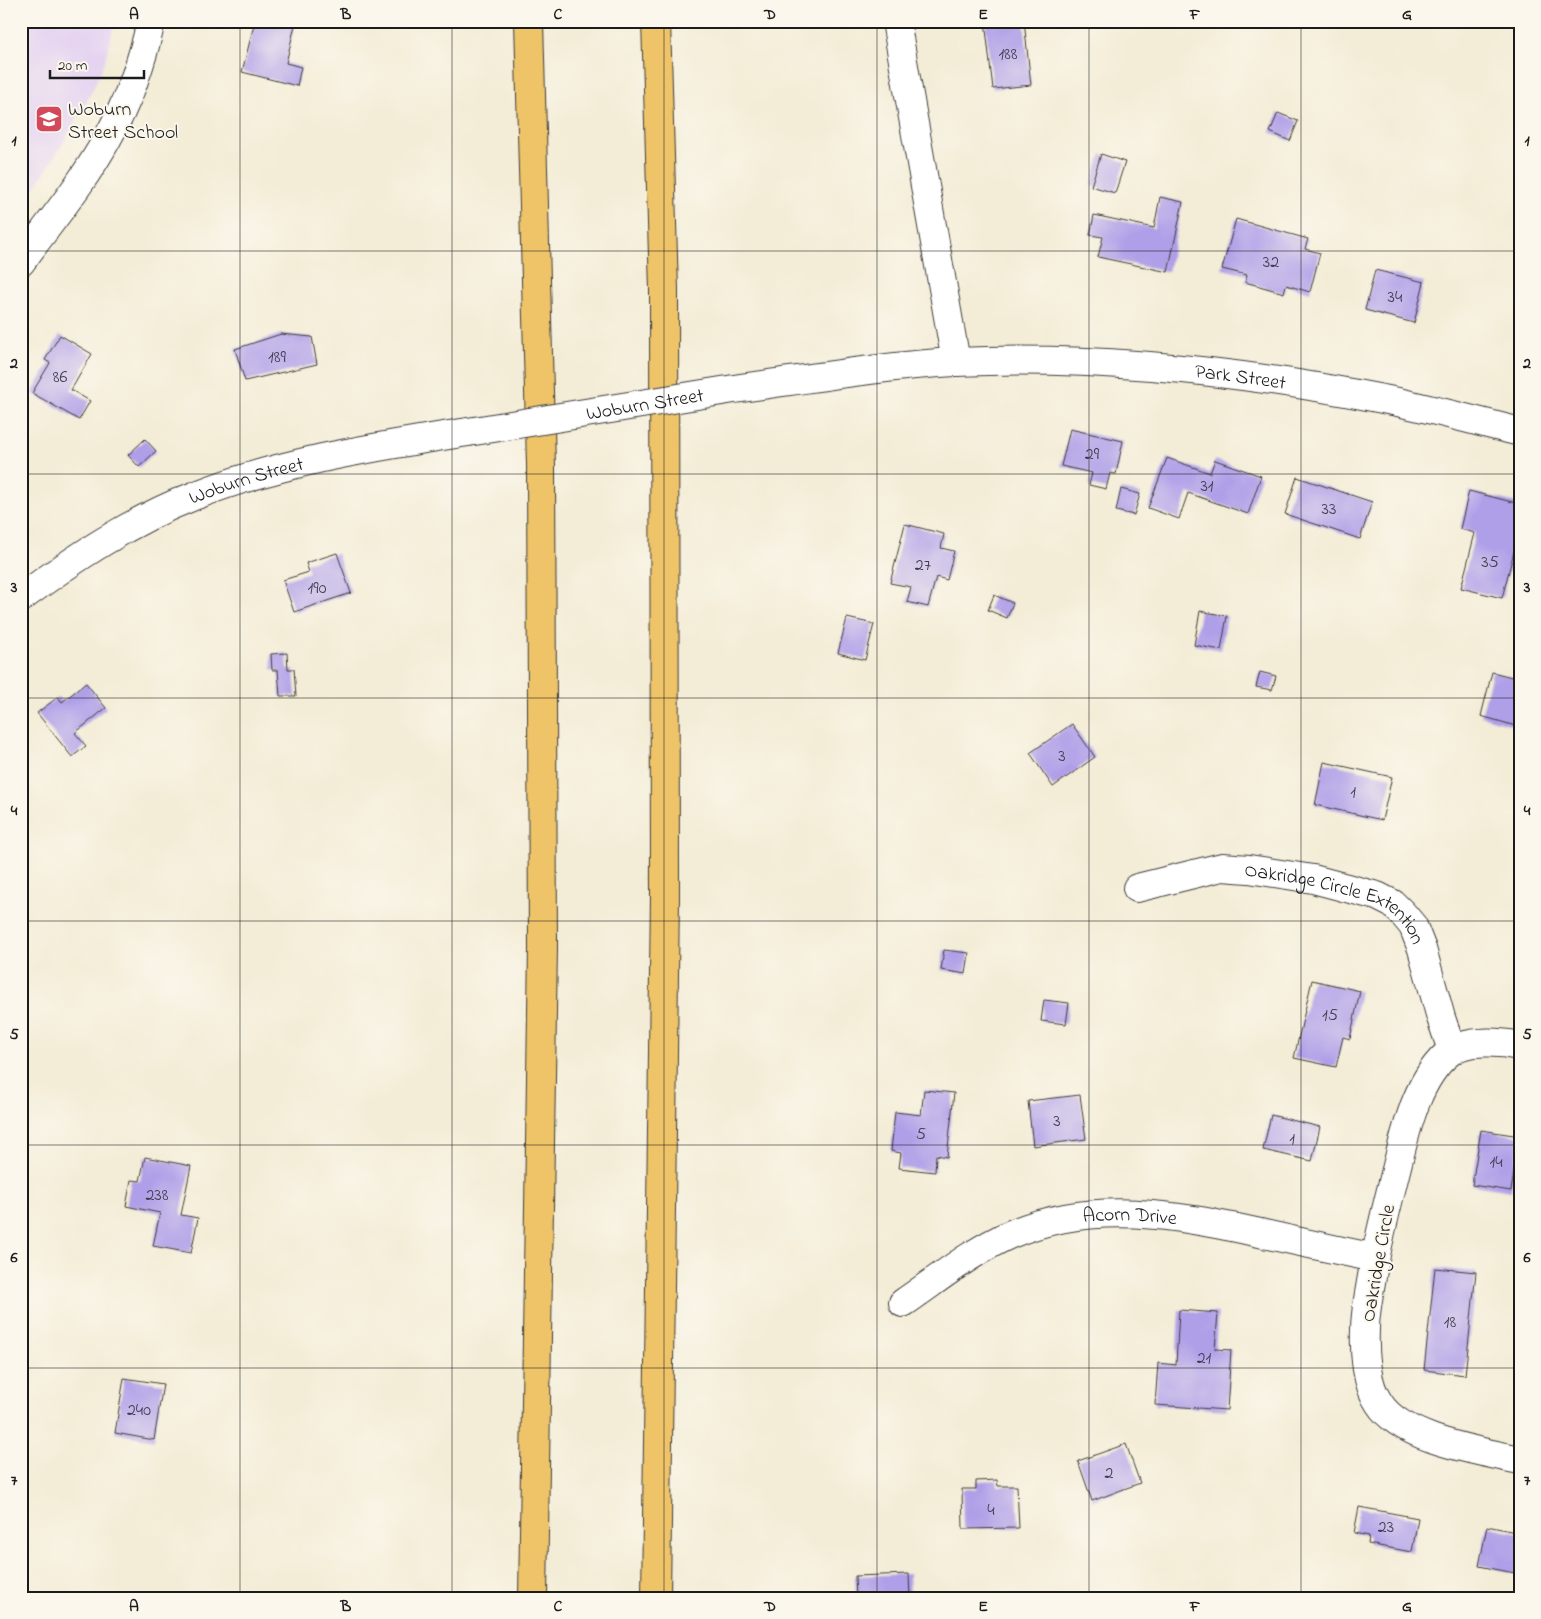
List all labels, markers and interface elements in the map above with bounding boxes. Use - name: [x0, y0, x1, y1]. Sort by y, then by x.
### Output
- text: A: [129, 3, 139, 27]
- text: B: [340, 3, 352, 27]
- text: C: [554, 3, 563, 27]
- text: D: [763, 3, 776, 27]
- text: E: [978, 3, 988, 27]
- text: F: [1189, 3, 1201, 27]
- text: G: [1402, 3, 1412, 27]
- house number: 188: [998, 42, 1018, 68]
- scale bar: [50, 48, 144, 80]
- text: 20 m: [58, 55, 88, 77]
- place label: Woburn Street School: [68, 96, 178, 148]
- school or university icon: Woburn Street School: [34, 104, 64, 134]
- text: 1: [11, 129, 17, 153]
- text: 1: [1524, 129, 1530, 153]
- house number: 32: [1263, 250, 1279, 276]
- house number: 34: [1388, 285, 1403, 311]
- house number: 189: [268, 345, 287, 371]
- text: 2: [9, 352, 18, 376]
- text: 2: [1522, 352, 1531, 376]
- street label: Park Street: [1193, 358, 1288, 399]
- house number: 86: [53, 365, 67, 391]
- street label: Woburn Street: [584, 382, 706, 430]
- house number: 29: [1085, 442, 1100, 468]
- street label: Woburn Street: [185, 451, 307, 514]
- house number: 31: [1200, 474, 1214, 500]
- house number: 33: [1322, 497, 1336, 523]
- house number: 35: [1481, 550, 1499, 576]
- house number: 27: [915, 553, 932, 579]
- text: 3: [10, 576, 18, 600]
- house number: 190: [308, 576, 327, 602]
- text: 3: [1523, 576, 1531, 600]
- house number: 3: [1058, 744, 1066, 770]
- house number: 1: [1350, 780, 1356, 806]
- text: 4: [10, 799, 18, 823]
- text: 4: [1523, 799, 1531, 823]
- street label: Oakridge Circle Extention: [1242, 857, 1431, 949]
- house number: 15: [1322, 1003, 1338, 1029]
- text: 5: [9, 1023, 19, 1047]
- text: 5: [1522, 1023, 1532, 1047]
- house number: 3: [1053, 1109, 1061, 1135]
- house number: 5: [916, 1122, 926, 1148]
- house number: 1: [1289, 1127, 1295, 1153]
- house number: 14: [1489, 1150, 1503, 1176]
- house number: 238: [145, 1183, 169, 1209]
- street label: Acorn Drive: [1082, 1201, 1178, 1234]
- street label: Oakridge Circle: [1355, 1202, 1405, 1325]
- text: 6: [9, 1246, 18, 1270]
- text: 6: [1522, 1246, 1531, 1270]
- house number: 18: [1444, 1310, 1456, 1336]
- house number: 21: [1197, 1346, 1212, 1372]
- house number: 240: [127, 1398, 151, 1424]
- house number: 2: [1105, 1461, 1114, 1487]
- text: 7: [11, 1469, 18, 1493]
- text: 7: [1524, 1469, 1531, 1493]
- house number: 4: [987, 1498, 995, 1524]
- house number: 23: [1378, 1515, 1394, 1541]
- text: A: [129, 1595, 139, 1619]
- text: B: [340, 1595, 352, 1619]
- text: C: [554, 1595, 563, 1619]
- text: D: [763, 1595, 776, 1619]
- text: E: [978, 1595, 988, 1619]
- text: F: [1189, 1595, 1201, 1619]
- text: G: [1402, 1595, 1412, 1619]

